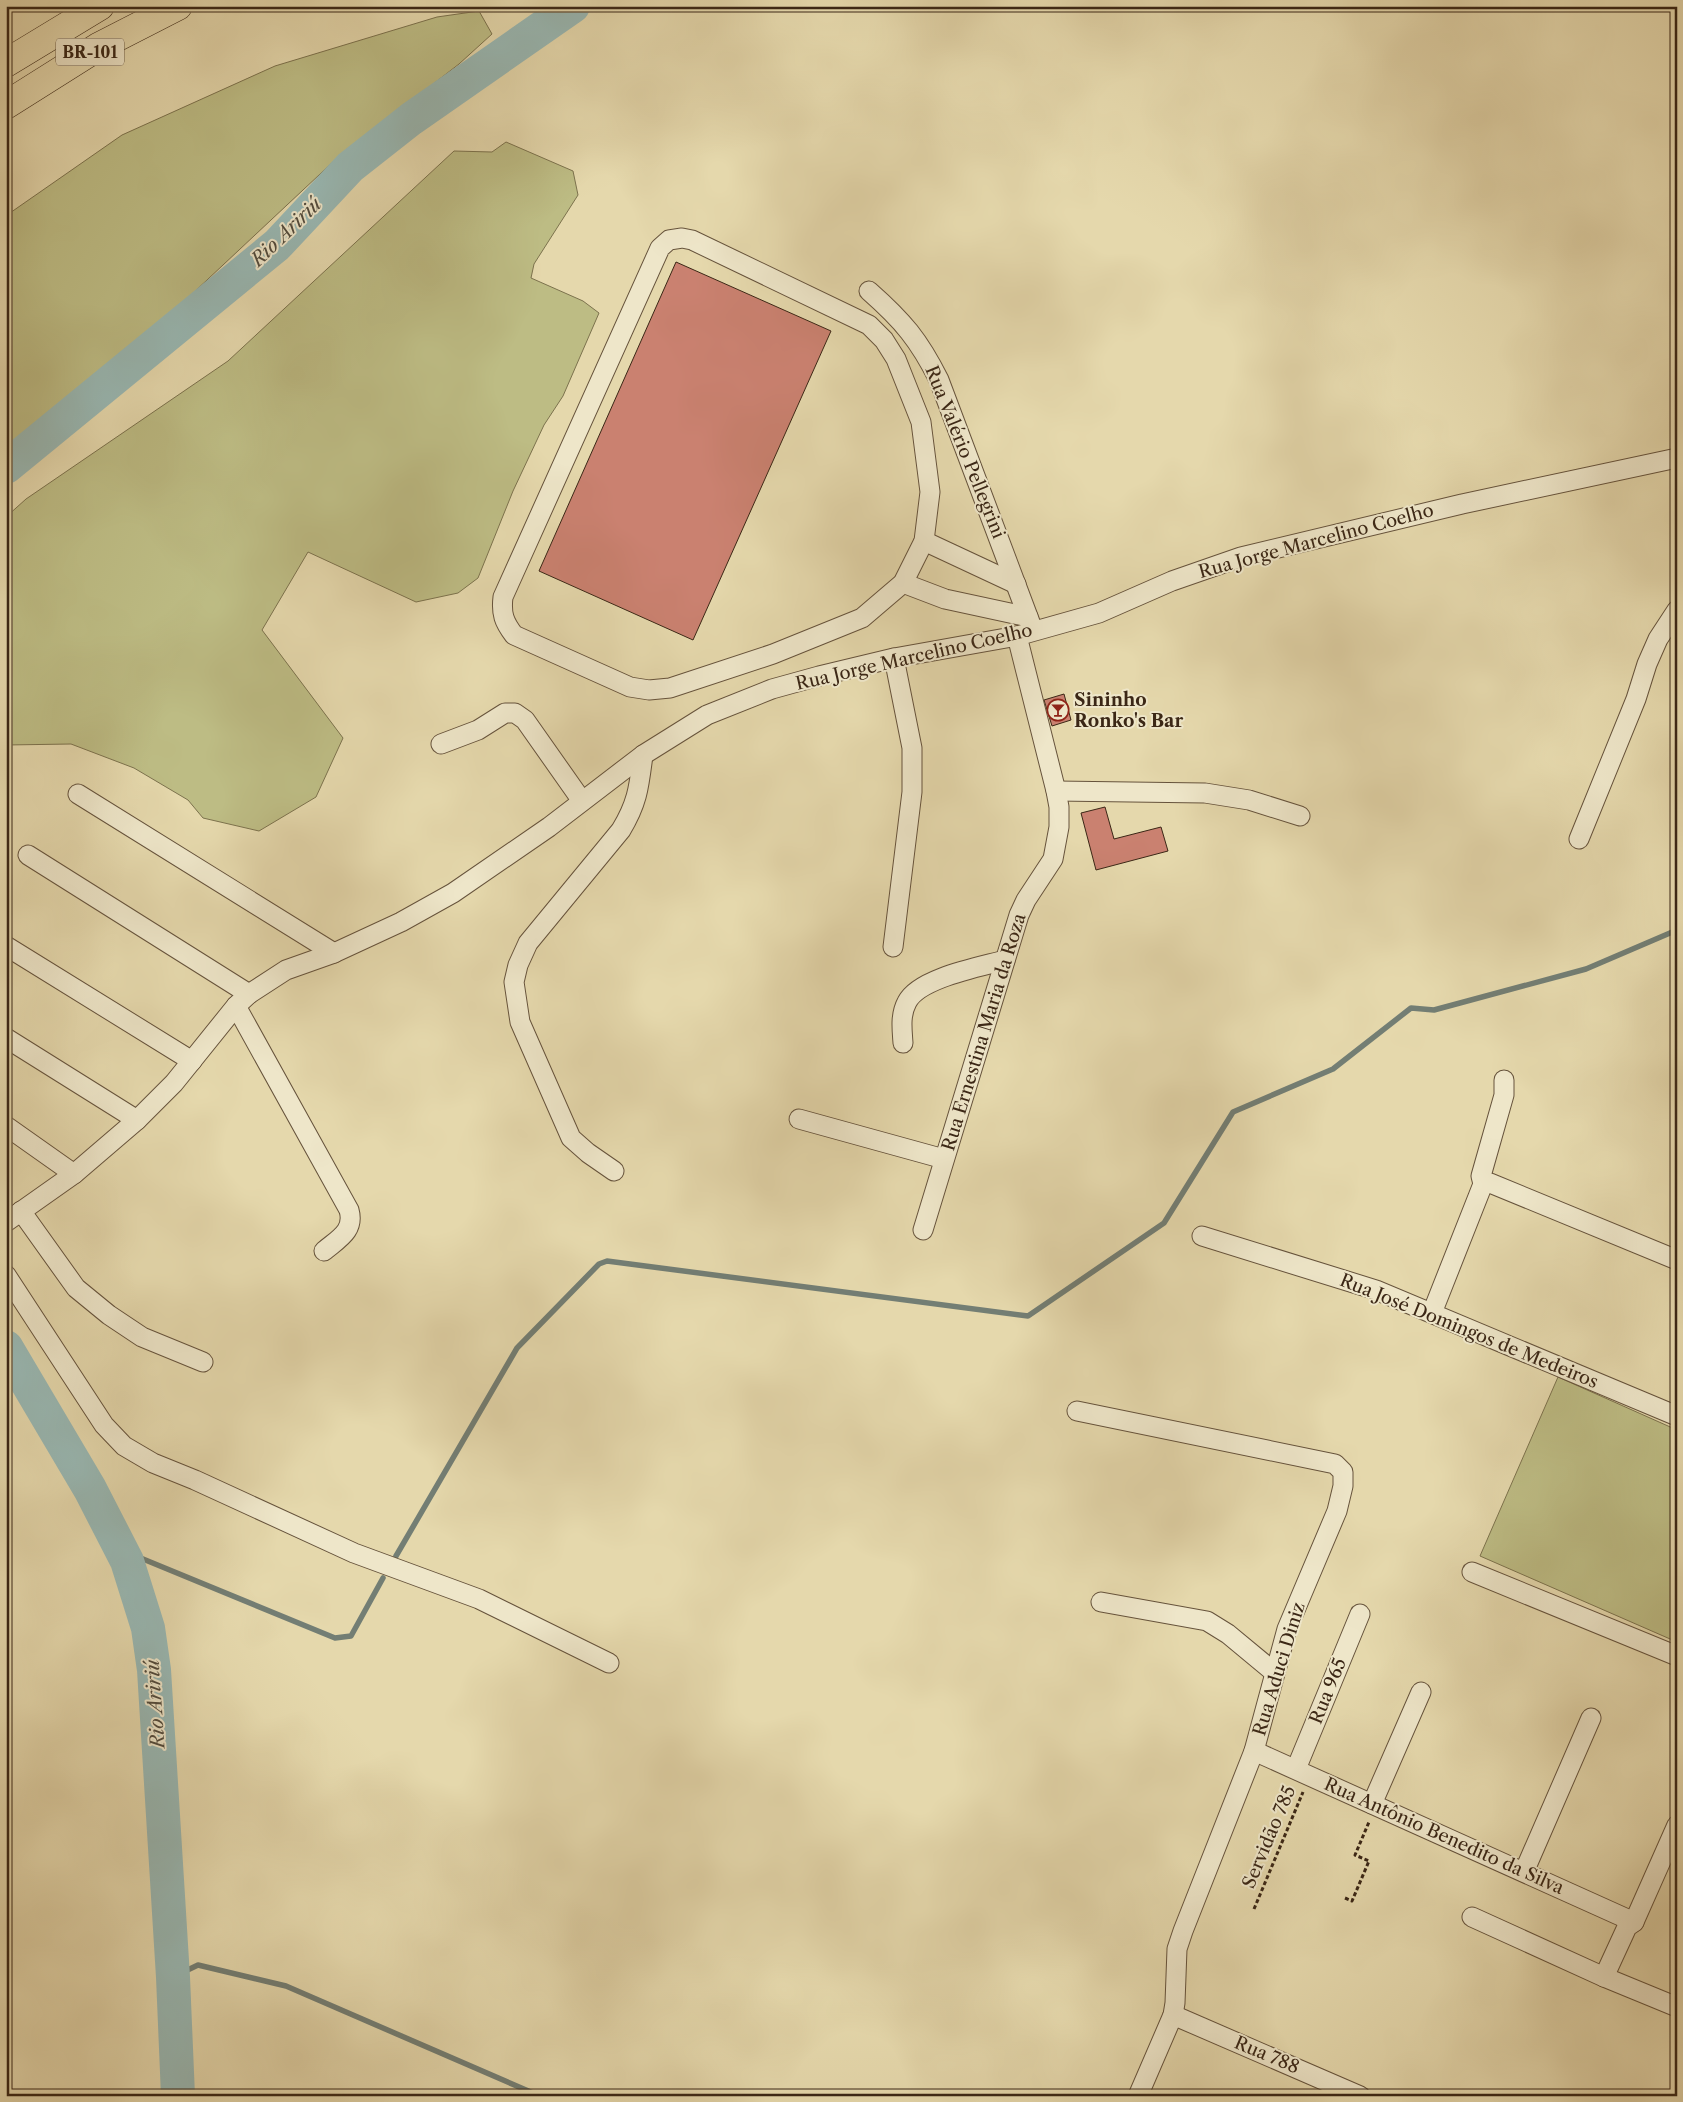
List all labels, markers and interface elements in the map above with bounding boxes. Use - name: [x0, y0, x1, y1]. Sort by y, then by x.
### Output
- road number: BR-101: [56, 38, 124, 66]
- water label: Rio Aririú: [245, 192, 327, 272]
- street label: Rua Valério Pellegrini: [920, 362, 1010, 542]
- street label: Rua Jorge Marcelino Coelho: [1196, 499, 1436, 583]
- street label: Rua Jorge Marcelino Coelho: [793, 619, 1035, 695]
- place label: Sininho Ronko's Bar: [1074, 689, 1183, 732]
- bar icon: Sininho Ronko's Bar: [1046, 698, 1070, 722]
- street label: Rua Ernestina Maria da Roza: [937, 910, 1031, 1153]
- street label: Rua José Domingos de Medeiros: [1337, 1269, 1601, 1393]
- street label: Rua Aduci Diniz: [1248, 1600, 1310, 1738]
- street label: Rua 965: [1305, 1655, 1351, 1727]
- water label: Rio Aririú: [140, 1658, 170, 1751]
- street label: Rua Antônio Benedito da Silva: [1321, 1773, 1568, 1899]
- street label: Servidão 785: [1238, 1782, 1300, 1892]
- street label: Rua 788: [1231, 2031, 1303, 2079]

